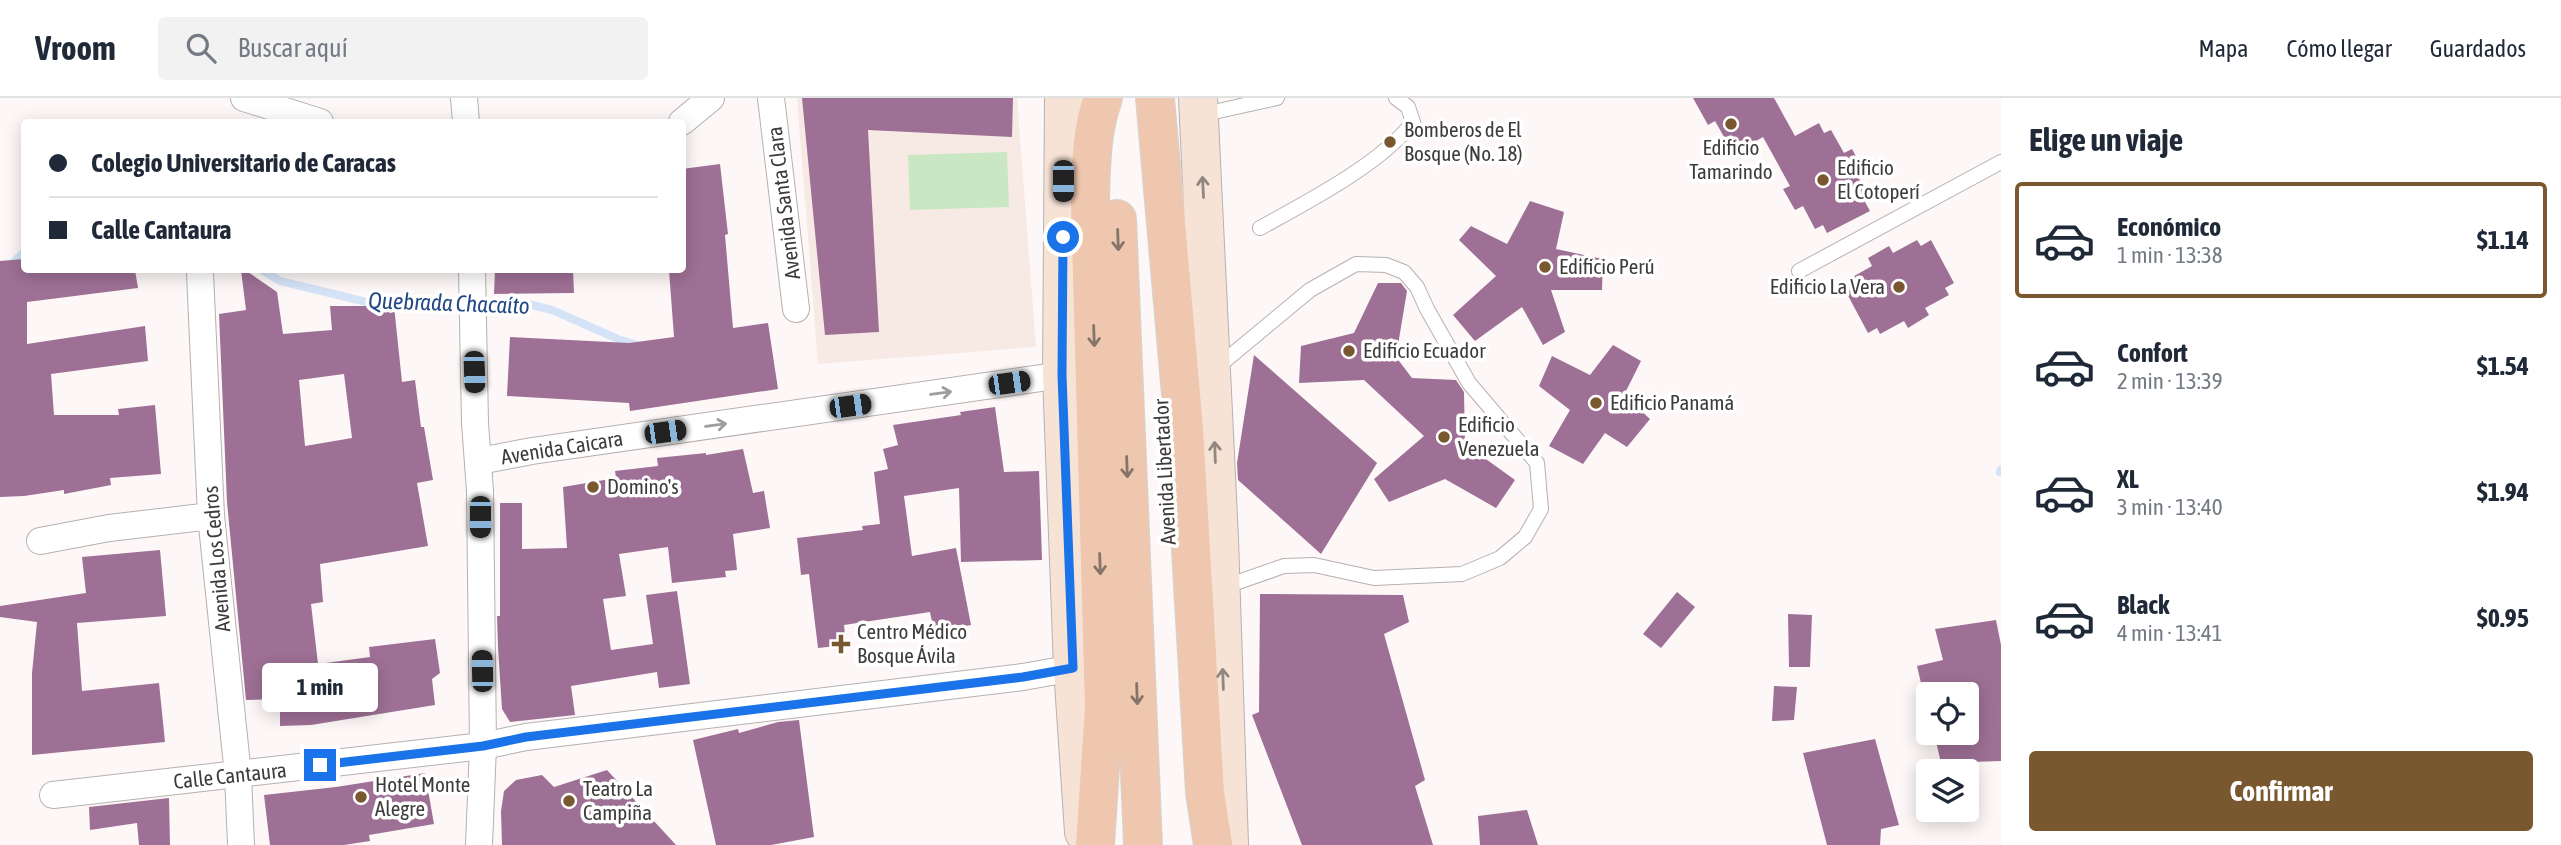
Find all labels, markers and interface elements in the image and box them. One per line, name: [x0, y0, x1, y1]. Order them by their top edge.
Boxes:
search box: [158, 17, 648, 80]
text: Vroom: [35, 29, 116, 67]
icon: search: [182, 29, 220, 67]
text: Buscar aquí: [238, 33, 348, 63]
text: Mapa: [2199, 35, 2248, 62]
text: Cómo llegar: [2286, 35, 2392, 62]
text: Guardados: [2430, 35, 2526, 62]
marker: Edificio Tamarindo: [1723, 116, 1739, 132]
place label: Bomberos de El Bosque (No. 18): [1404, 117, 1522, 165]
text: Elige un viaje: [2029, 121, 2183, 158]
street label: Avenida Santa Clara: [762, 125, 804, 281]
marker: Bomberos de El Bosque (No. 18): [1382, 134, 1398, 150]
place label: Edificio Tamarindo: [1689, 135, 1773, 183]
text: Colegio Universitario de Caracas: [91, 148, 396, 178]
place label: Edificio El Cotoperí: [1837, 155, 1920, 203]
car: [1053, 160, 1074, 202]
marker: Edificio El Cotoperí: [1815, 172, 1831, 188]
one-way arrow: [1196, 177, 1209, 199]
icon: car: [2033, 209, 2096, 272]
text: Económico: [2117, 212, 2221, 242]
text: Calle Cantaura: [91, 215, 231, 245]
route start: [1047, 221, 1079, 253]
text: $1.14: [2477, 225, 2529, 255]
one-way arrow: [1111, 228, 1124, 251]
text: 1 min · 13:38: [2117, 242, 2223, 268]
place label: Edificio Perú: [1559, 254, 1655, 278]
marker: Edificio Perú: [1537, 259, 1553, 275]
place label: Edificio La Vera: [1770, 274, 1885, 298]
marker: Edificio La Vera: [1891, 279, 1907, 295]
water label: Quebrada Chacaíto: [368, 287, 530, 319]
one-way arrow: [1087, 325, 1100, 348]
icon: car: [2033, 335, 2096, 398]
place label: Edificio Ecuador: [1363, 338, 1486, 362]
text: Confort: [2117, 338, 2188, 368]
marker: Edificio Ecuador: [1341, 343, 1357, 359]
car: [463, 351, 486, 393]
text: $1.54: [2477, 351, 2529, 381]
text: 2 min · 13:39: [2117, 368, 2223, 394]
car: [987, 370, 1032, 396]
one-way arrow: [929, 386, 952, 399]
place label: Edificio Panamá: [1610, 390, 1734, 414]
car: [828, 393, 873, 419]
marker: Edificio Panamá: [1588, 395, 1604, 411]
street label: Avenida Libertador: [1148, 398, 1180, 546]
place label: Edificio Venezuela: [1458, 412, 1539, 460]
one-way arrow: [704, 418, 727, 431]
car: [643, 419, 688, 445]
street label: Avenida Caicara: [499, 426, 624, 468]
marker: Edificio Venezuela: [1436, 429, 1452, 445]
one-way arrow: [1208, 440, 1222, 463]
one-way arrow: [1121, 455, 1134, 478]
icon: car: [2033, 461, 2096, 524]
text: XL: [2117, 464, 2139, 494]
place label: Domino's: [607, 474, 679, 498]
text: $1.94: [2477, 477, 2529, 507]
marker: Domino's: [585, 479, 601, 495]
street label: Avenida Los Cedros: [198, 485, 234, 633]
text: 3 min · 13:40: [2117, 494, 2223, 520]
car: [470, 496, 491, 538]
one-way arrow: [1094, 552, 1107, 575]
icon: car: [2033, 587, 2096, 650]
text: Black: [2117, 590, 2169, 620]
text: $0.95: [2477, 603, 2529, 633]
place label: Centro Médico Bosque Ávila: [857, 619, 967, 667]
text: 4 min · 13:41: [2117, 620, 2223, 646]
marker: Centro Médico Bosque Ávila: [831, 634, 851, 654]
car: [472, 650, 493, 692]
callout: 1 min: [262, 664, 378, 712]
one-way arrow: [1217, 668, 1230, 691]
text: 1 min: [297, 674, 343, 700]
map controls: [1916, 682, 1979, 822]
button: locate: [1916, 682, 1979, 745]
one-way arrow: [1130, 683, 1143, 706]
route end: [304, 749, 336, 781]
button: Confirmar: [2029, 751, 2533, 831]
street label: Calle Cantaura: [172, 757, 288, 793]
button: layers: [1916, 759, 1979, 822]
place label: Hotel Monte Alegre: [375, 772, 470, 820]
place label: Teatro La Campiña: [583, 776, 653, 824]
marker: Hotel Monte Alegre: [353, 789, 369, 805]
marker: Teatro La Campiña: [561, 793, 577, 809]

